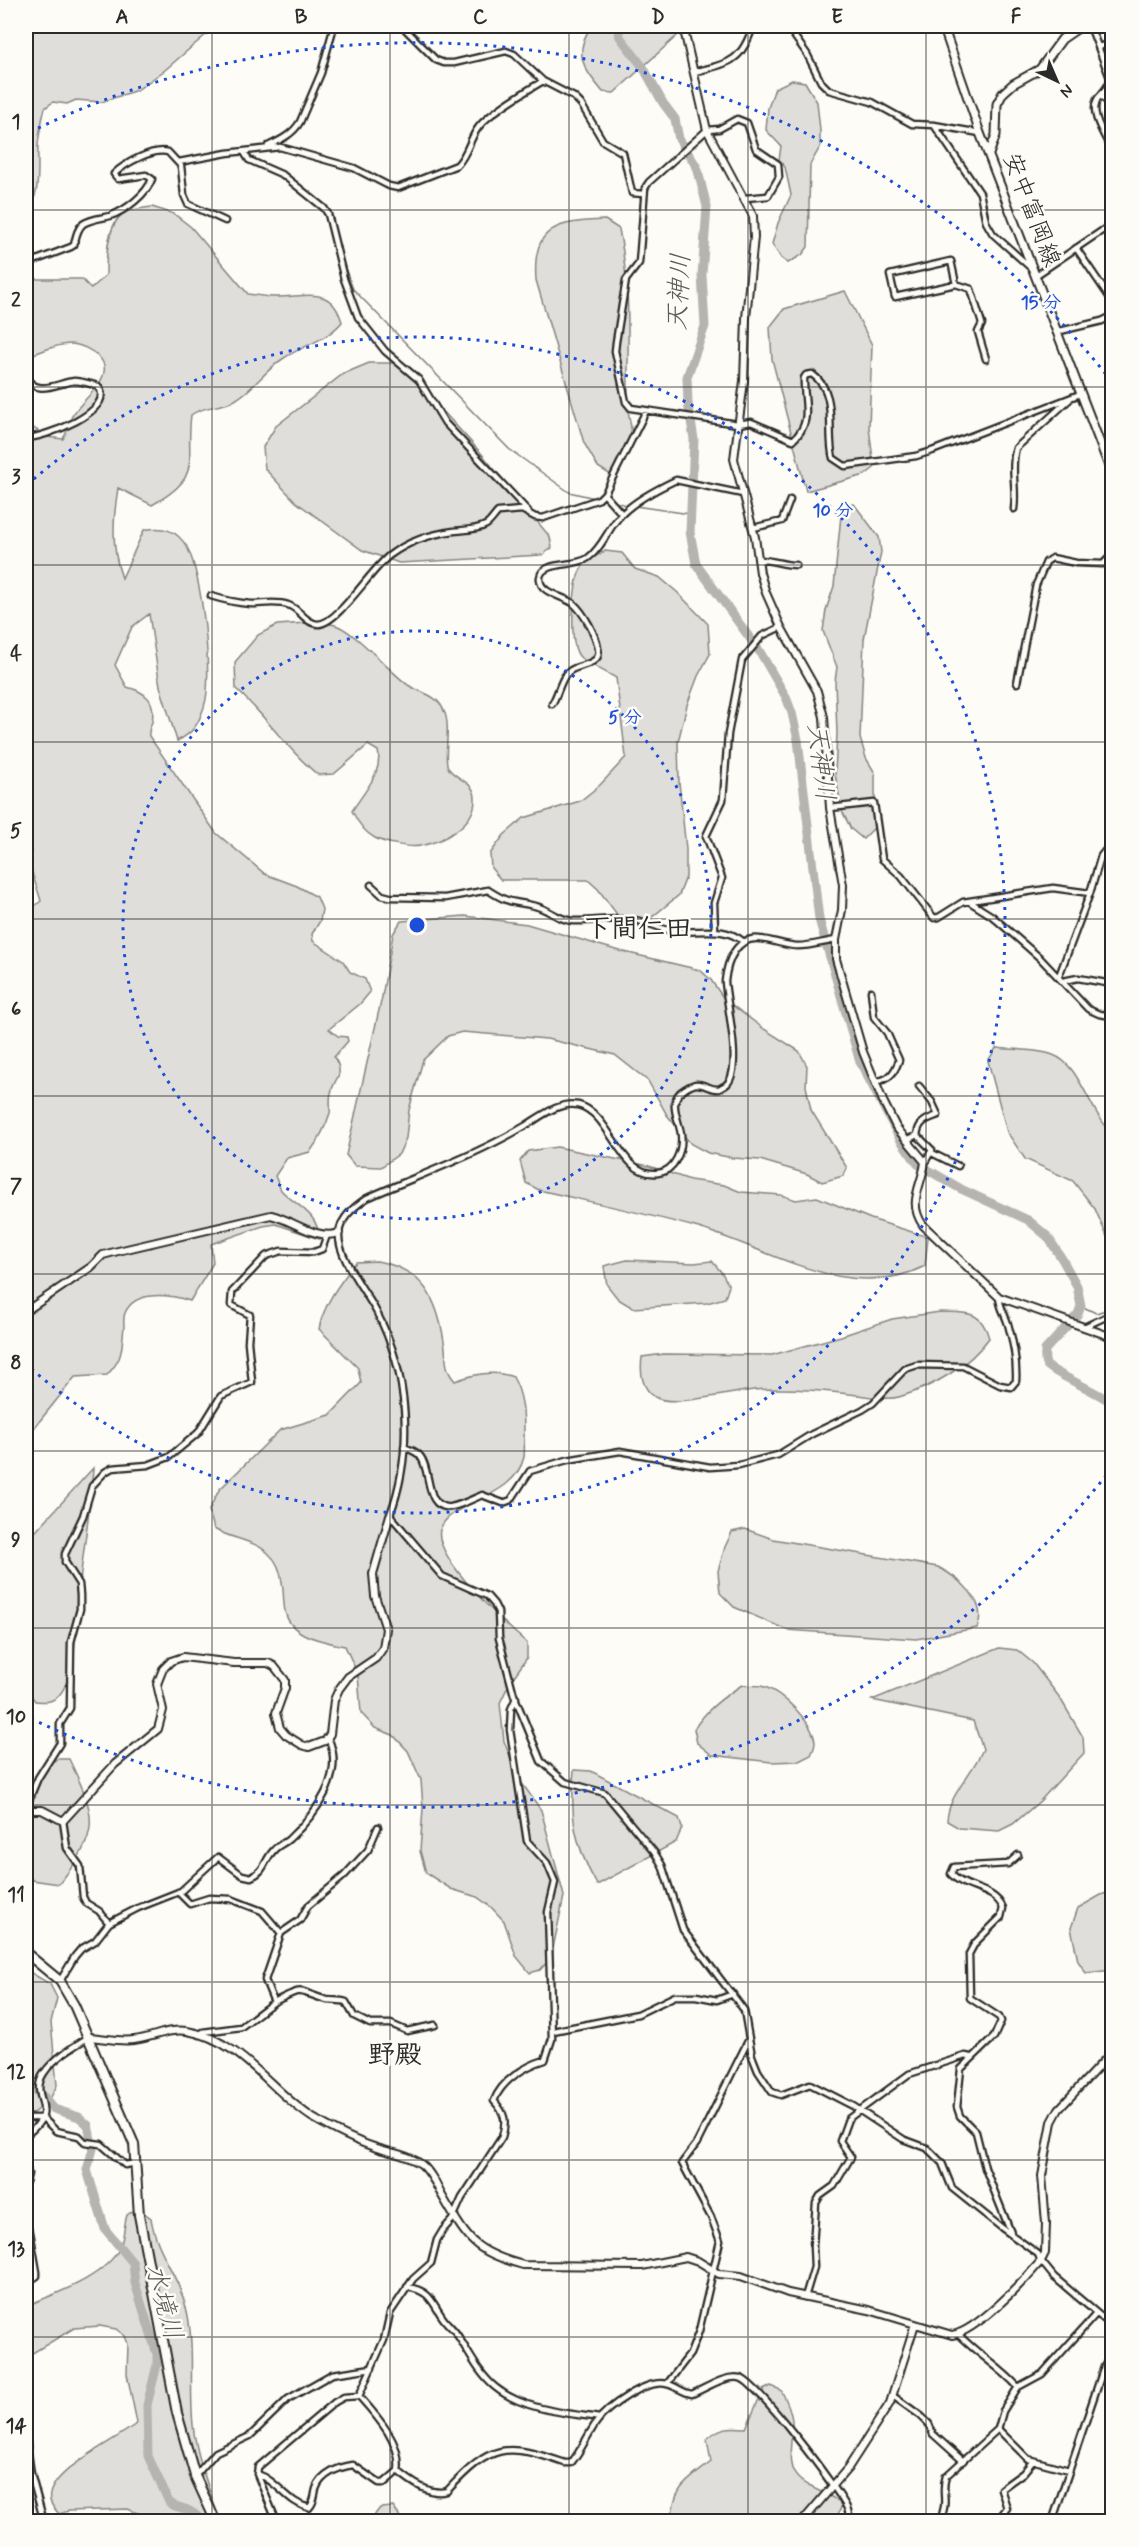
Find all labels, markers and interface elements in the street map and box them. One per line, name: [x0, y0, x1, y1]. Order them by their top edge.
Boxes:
text: A: [115, 4, 129, 31]
text: B: [295, 4, 308, 31]
text: C: [473, 4, 488, 31]
text: D: [651, 4, 665, 31]
text: E: [831, 4, 843, 31]
text: F: [1011, 4, 1022, 31]
north arrow: [1027, 51, 1087, 111]
text: N: [1055, 79, 1078, 102]
text: 1: [12, 109, 20, 136]
street label: 安中富岡線: [995, 148, 1067, 272]
water label: 天神川: [661, 252, 699, 332]
text: 2: [11, 287, 21, 314]
text: 15 分: [1021, 291, 1061, 315]
text: 3: [11, 464, 21, 491]
text: 10 分: [812, 499, 854, 523]
text: 4: [10, 641, 22, 668]
text: 5 分: [608, 706, 642, 730]
water label: 天神川: [798, 721, 842, 803]
text: 5: [10, 818, 22, 845]
district label: 下間仁田: [584, 912, 692, 947]
centre of rings: [407, 915, 427, 935]
text: 6: [11, 996, 21, 1023]
text: 7: [10, 1173, 22, 1200]
text: 8: [10, 1350, 22, 1377]
text: 9: [11, 1527, 21, 1554]
text: 10: [6, 1704, 26, 1731]
text: 11: [7, 1882, 25, 1909]
district label: 野殿: [368, 2038, 422, 2073]
text: 12: [6, 2059, 26, 2086]
text: 13: [7, 2236, 25, 2263]
water label: 水境川: [136, 2260, 190, 2344]
text: 14: [5, 2413, 27, 2440]

